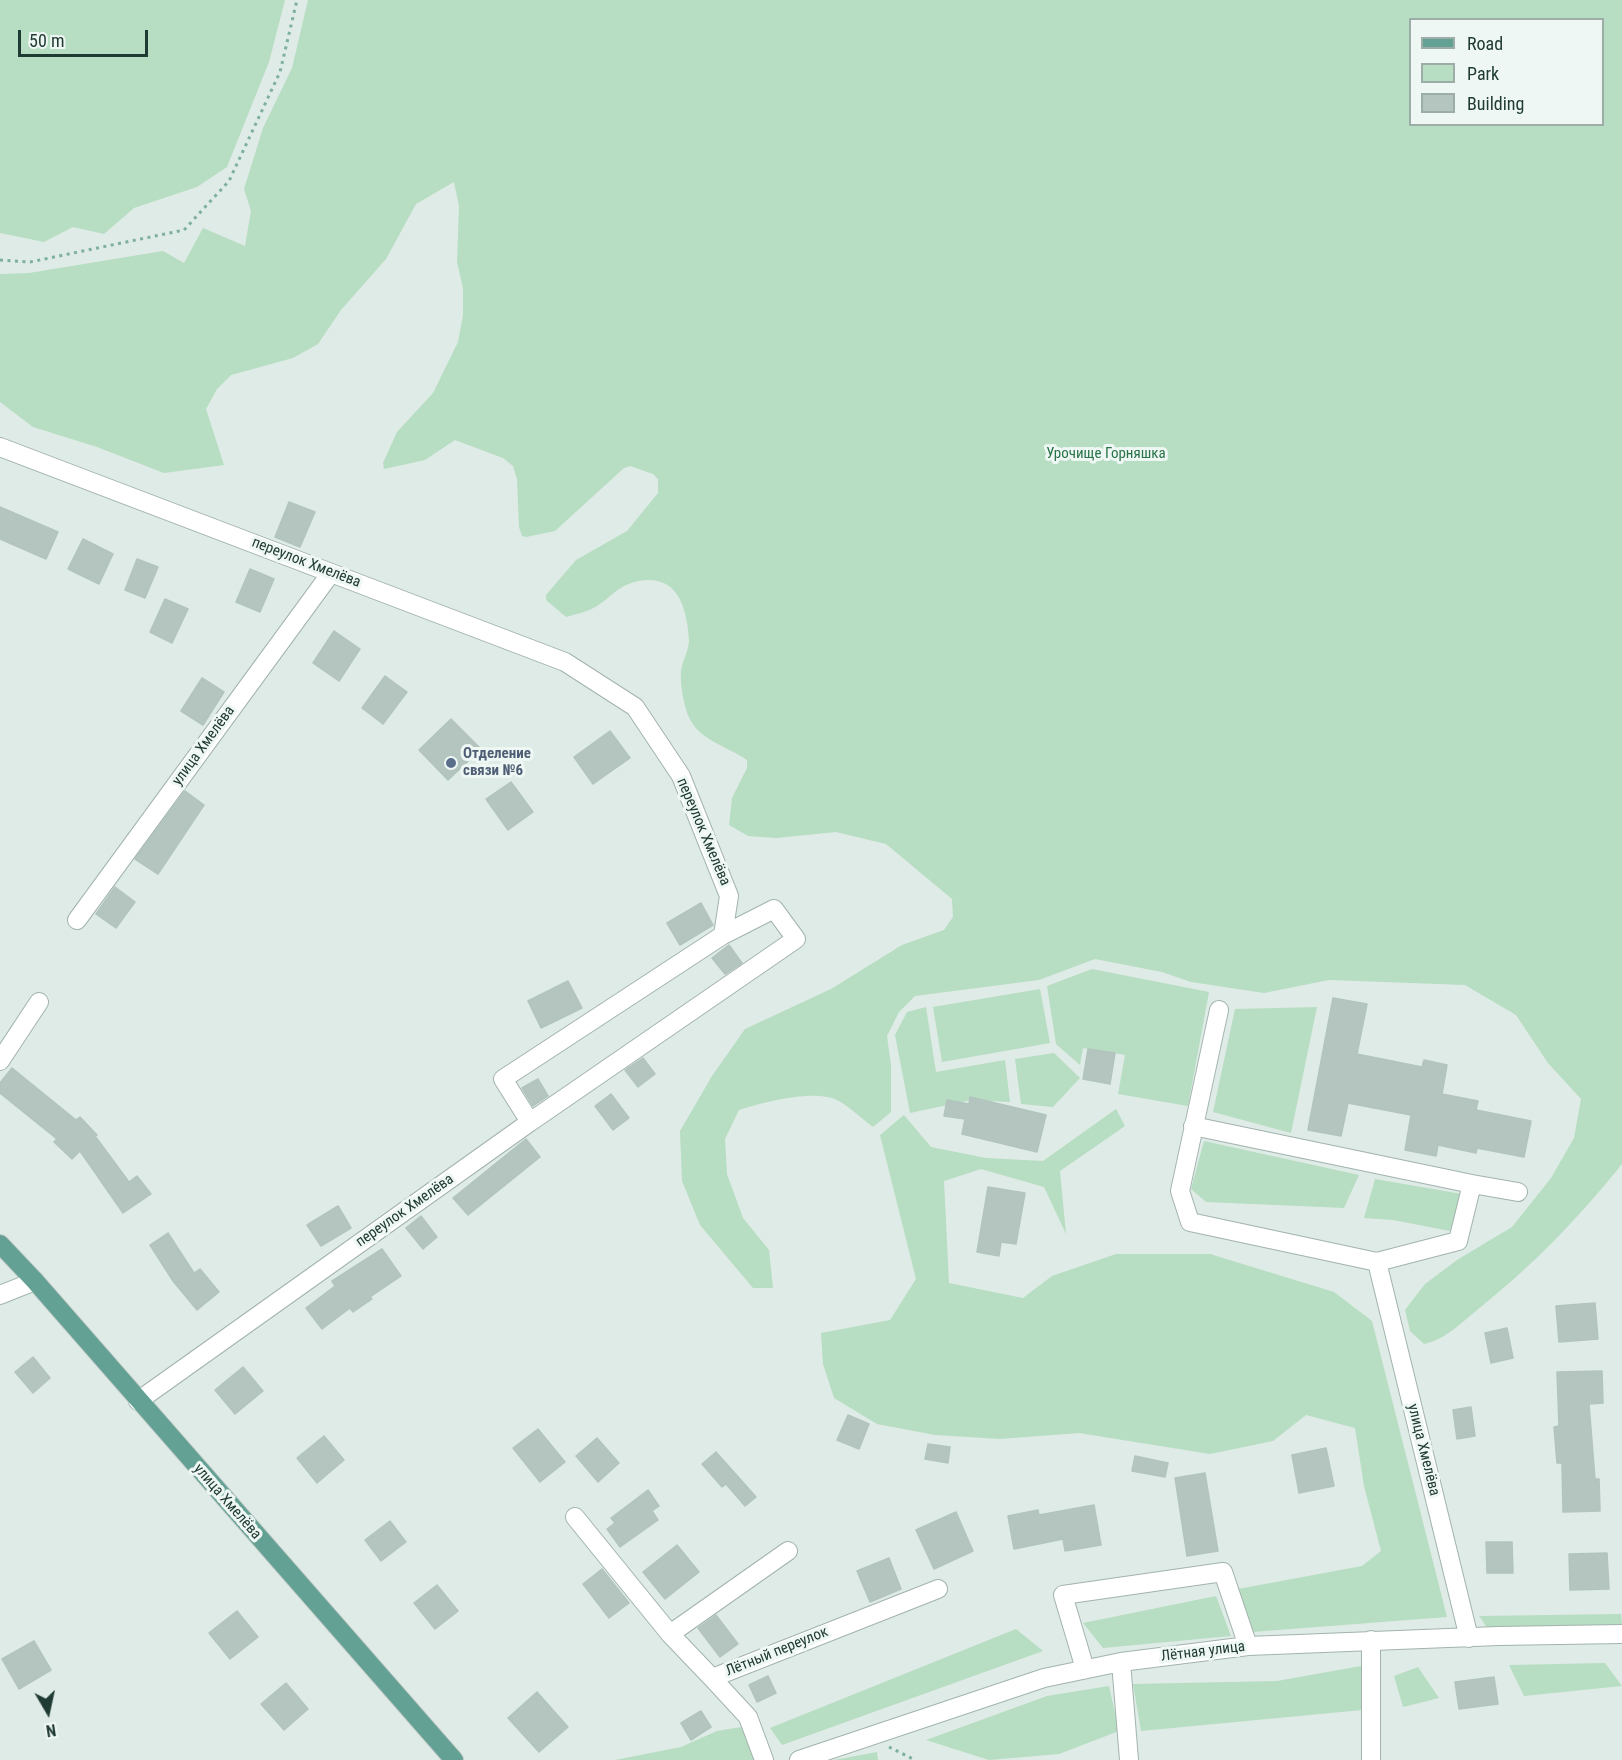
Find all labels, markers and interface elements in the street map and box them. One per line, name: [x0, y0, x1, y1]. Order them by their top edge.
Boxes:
scale bar: [21, 18, 152, 56]
legend: [1409, 18, 1604, 126]
text: 50 m: [29, 30, 64, 51]
text: Road: [1467, 33, 1503, 54]
text: Park: [1467, 63, 1499, 84]
text: Building: [1467, 93, 1524, 114]
park label: Урочище Горняшка: [1046, 445, 1166, 463]
street label: переулок Хмелёва: [249, 534, 363, 592]
street label: улица Хмелёва: [169, 703, 239, 789]
place label: Отделение связи №6: [463, 745, 531, 780]
marker: Отделение связи №6: [444, 756, 458, 770]
street label: переулок Хмелёва: [672, 775, 734, 889]
street label: переулок Хмелёва: [353, 1171, 457, 1251]
street label: улица Хмелёва: [1403, 1402, 1443, 1498]
street label: улица Хмелёва: [189, 1461, 265, 1543]
street label: Лётный переулок: [723, 1623, 831, 1681]
street label: Лётная улица: [1160, 1638, 1246, 1666]
north arrow: [18, 1682, 78, 1742]
text: N: [45, 1720, 57, 1740]

